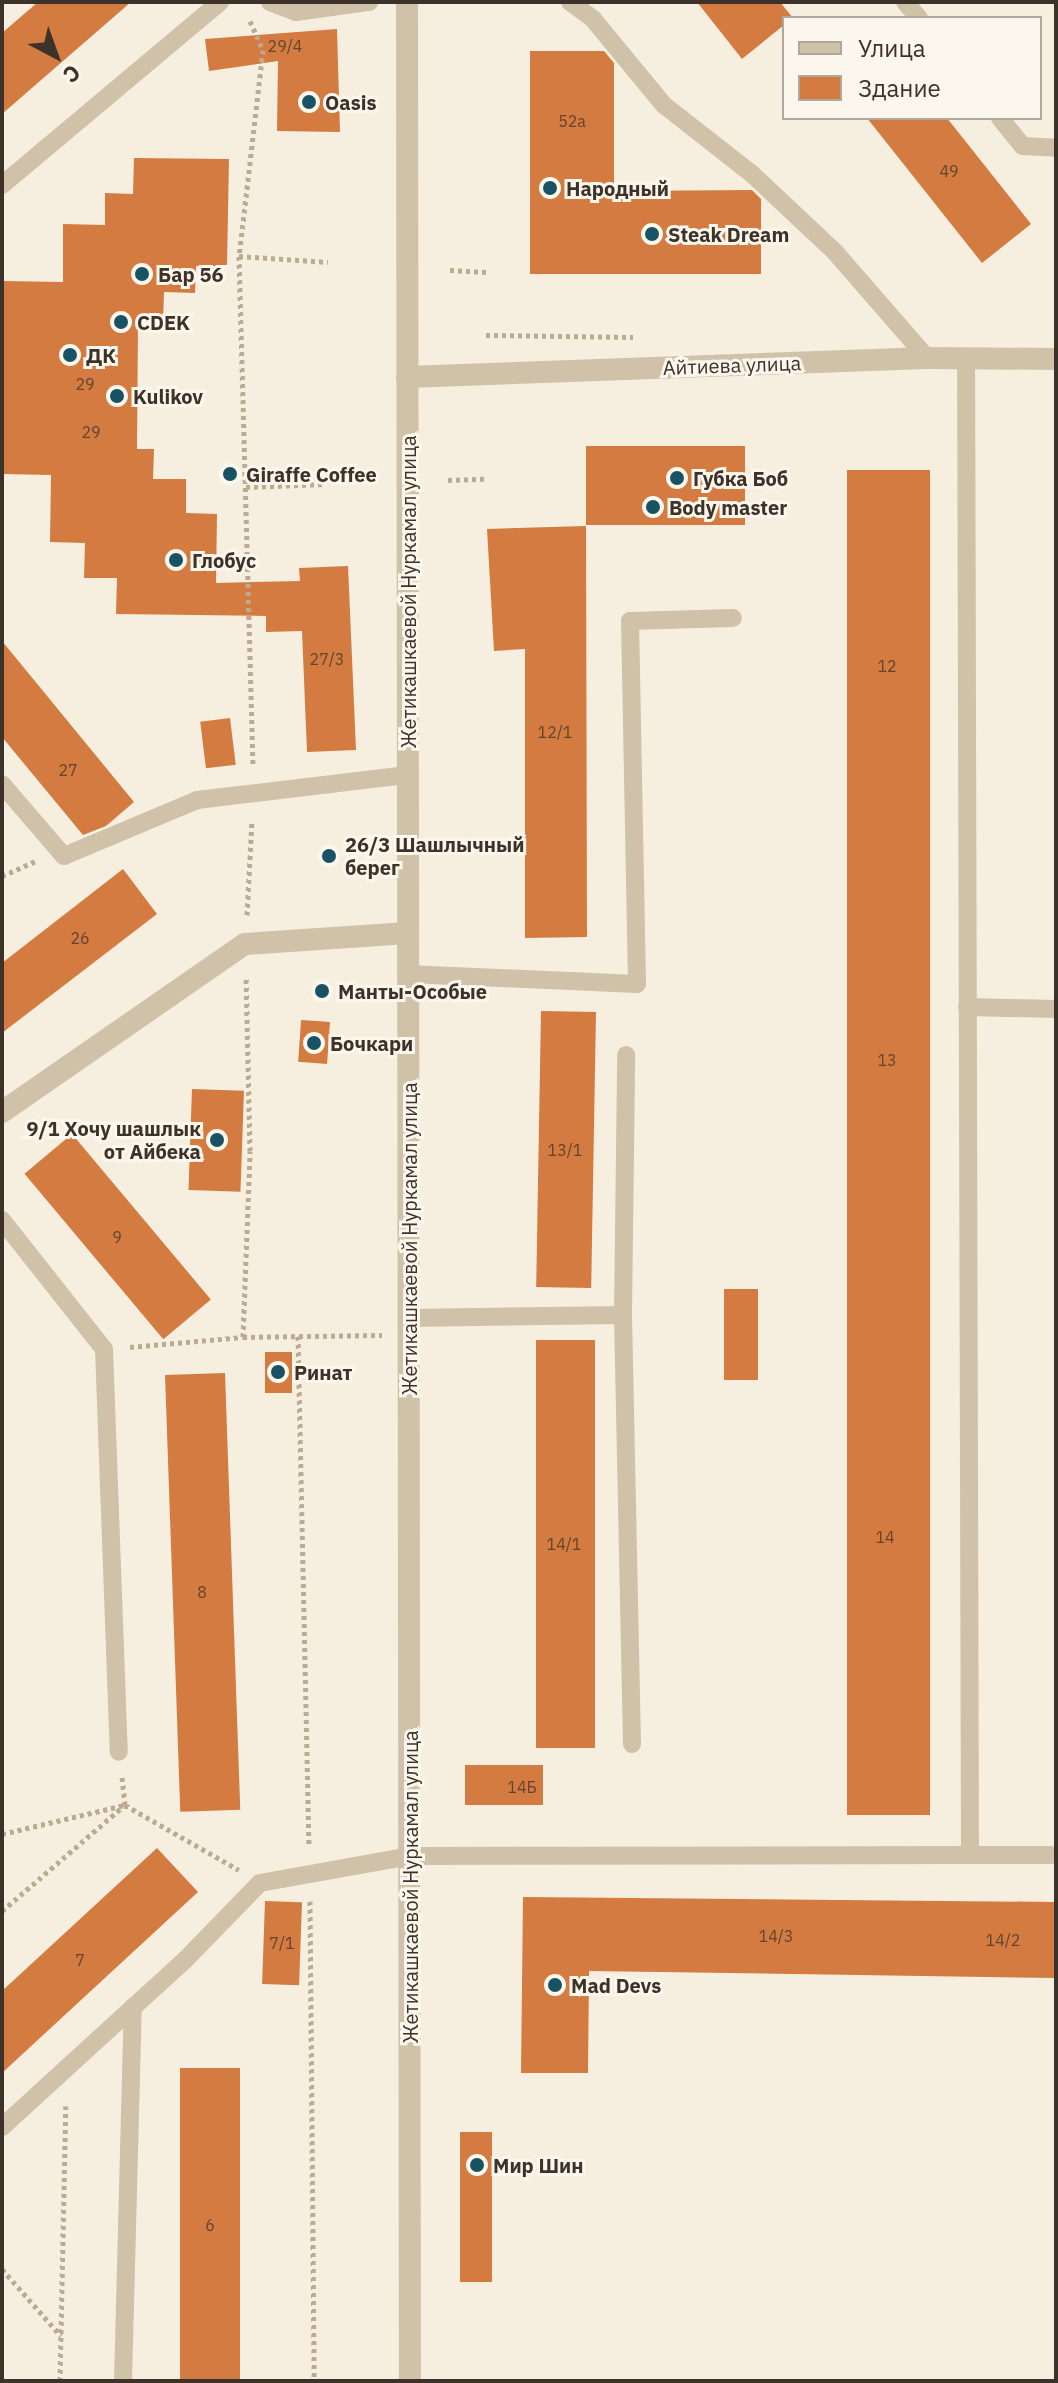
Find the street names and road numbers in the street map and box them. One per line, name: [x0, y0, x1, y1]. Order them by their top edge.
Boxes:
street label: Айтиева улица: [662, 351, 802, 379]
street label: Жетикашкаевой Нуркамал улица: [396, 435, 420, 749]
street label: Жетикашкаевой Нуркамал улица: [397, 1082, 421, 1396]
street label: Жетикашкаевой Нуркамал улица: [398, 1730, 422, 2044]

